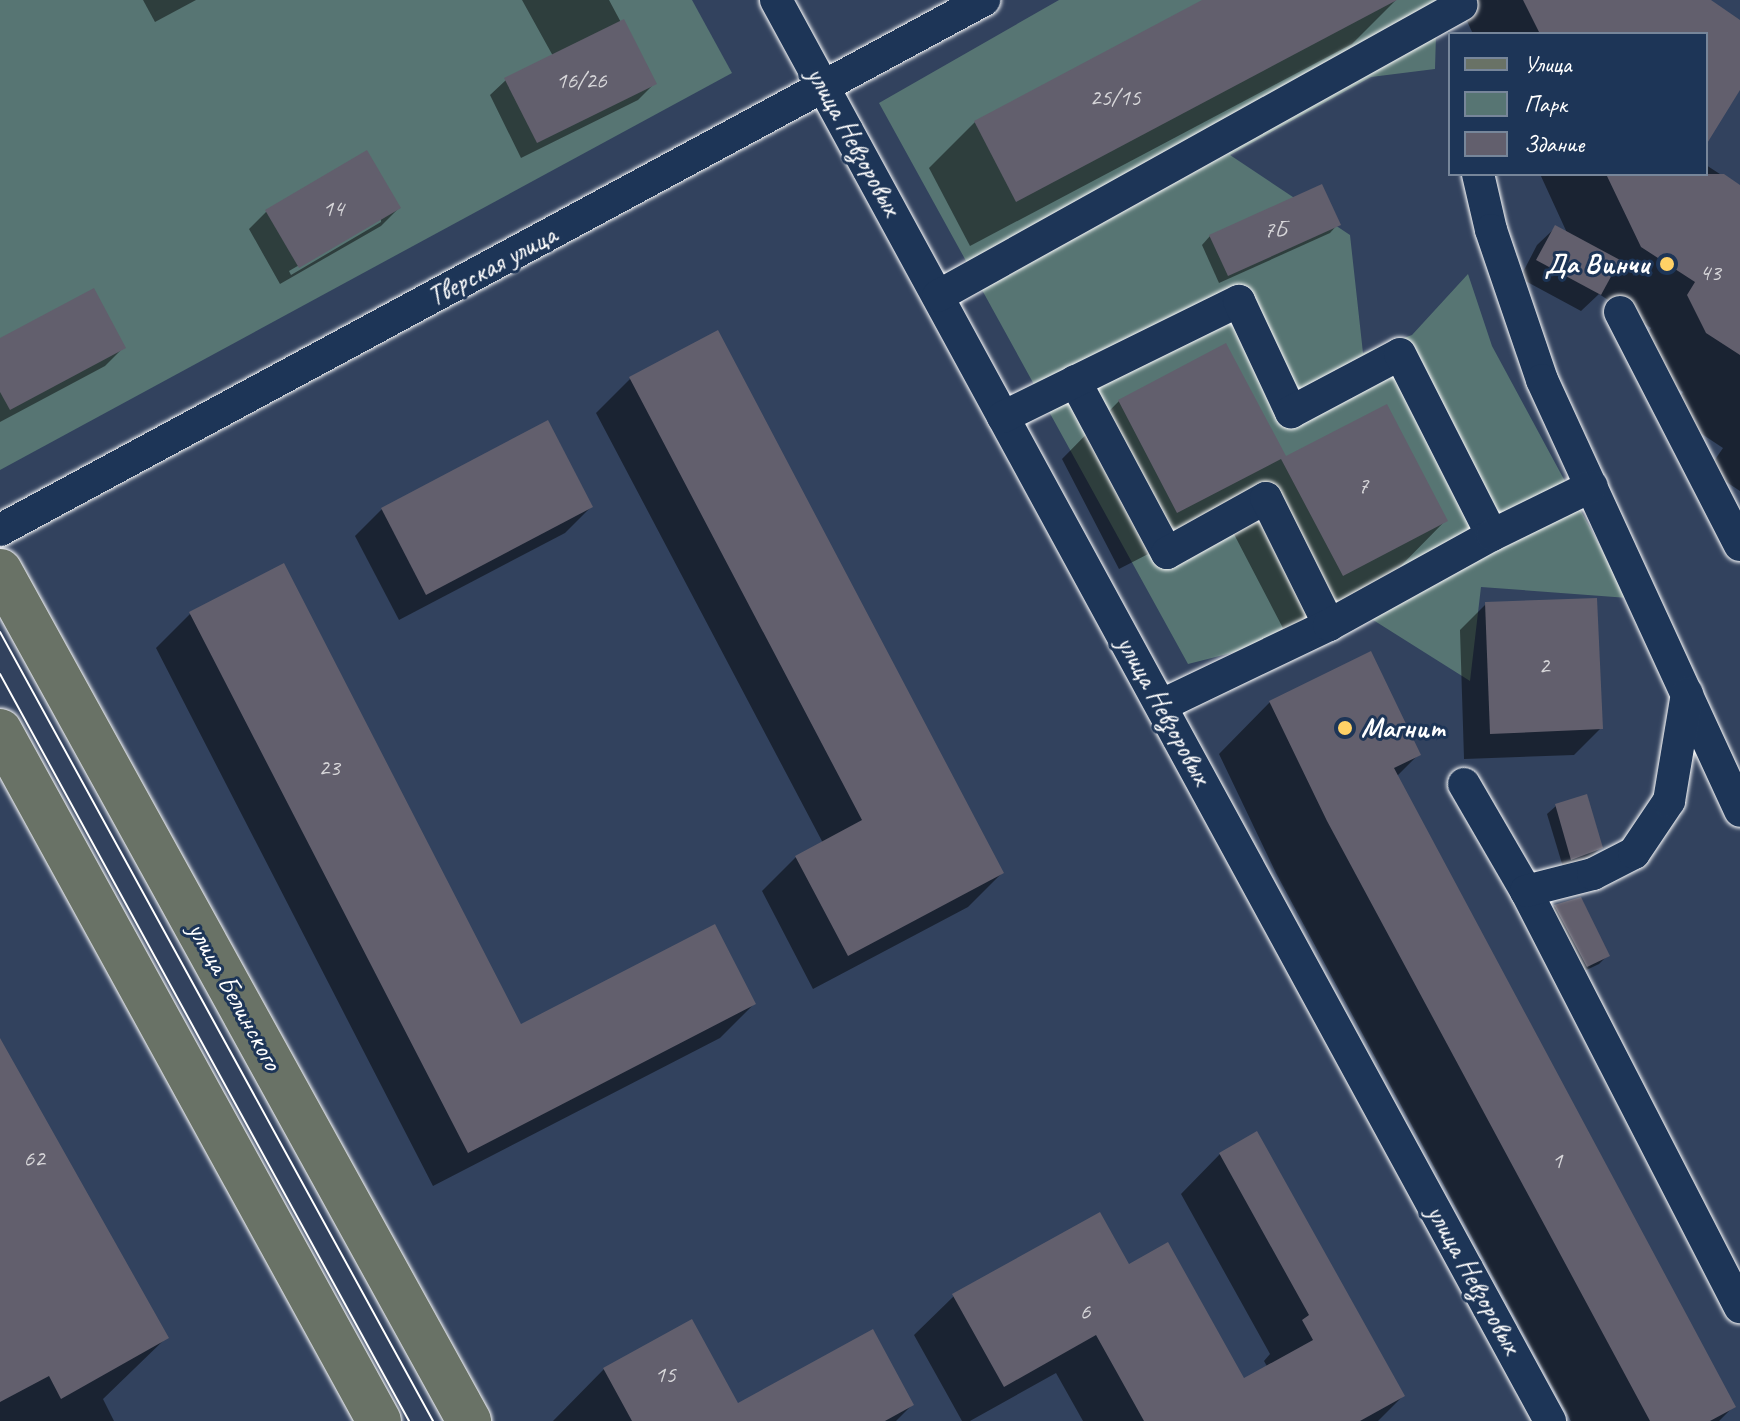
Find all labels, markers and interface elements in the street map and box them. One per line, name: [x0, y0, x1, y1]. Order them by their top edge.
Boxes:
legend: [1448, 32, 1708, 176]
text: Улица: [1524, 49, 1572, 79]
street label: улица Невзоровых: [800, 61, 908, 221]
house number: 16/26: [555, 67, 607, 95]
house number: 25/15: [1089, 84, 1141, 112]
text: Парк: [1524, 89, 1567, 119]
text: Здание: [1524, 129, 1584, 159]
house number: 14: [322, 195, 344, 223]
house number: 7Б: [1263, 216, 1287, 244]
street label: Тверская улица: [421, 218, 563, 314]
place label: Да Винчи: [1547, 247, 1649, 281]
marker: Да Винчи: [1656, 253, 1678, 275]
house number: 43: [1699, 259, 1721, 287]
house number: 7: [1358, 472, 1368, 500]
street label: улица Невзоровых: [1110, 630, 1218, 790]
house number: 2: [1539, 652, 1549, 680]
place label: Магнит: [1361, 711, 1446, 745]
marker: Магнит: [1336, 719, 1354, 737]
house number: 23: [318, 754, 340, 782]
street label: улица Белинского: [180, 915, 290, 1077]
house number: 62: [23, 1145, 45, 1173]
house number: 1: [1552, 1147, 1562, 1175]
street label: улица Невзоровых: [1420, 1199, 1528, 1359]
house number: 6: [1080, 1298, 1090, 1326]
house number: 15: [654, 1361, 676, 1389]

